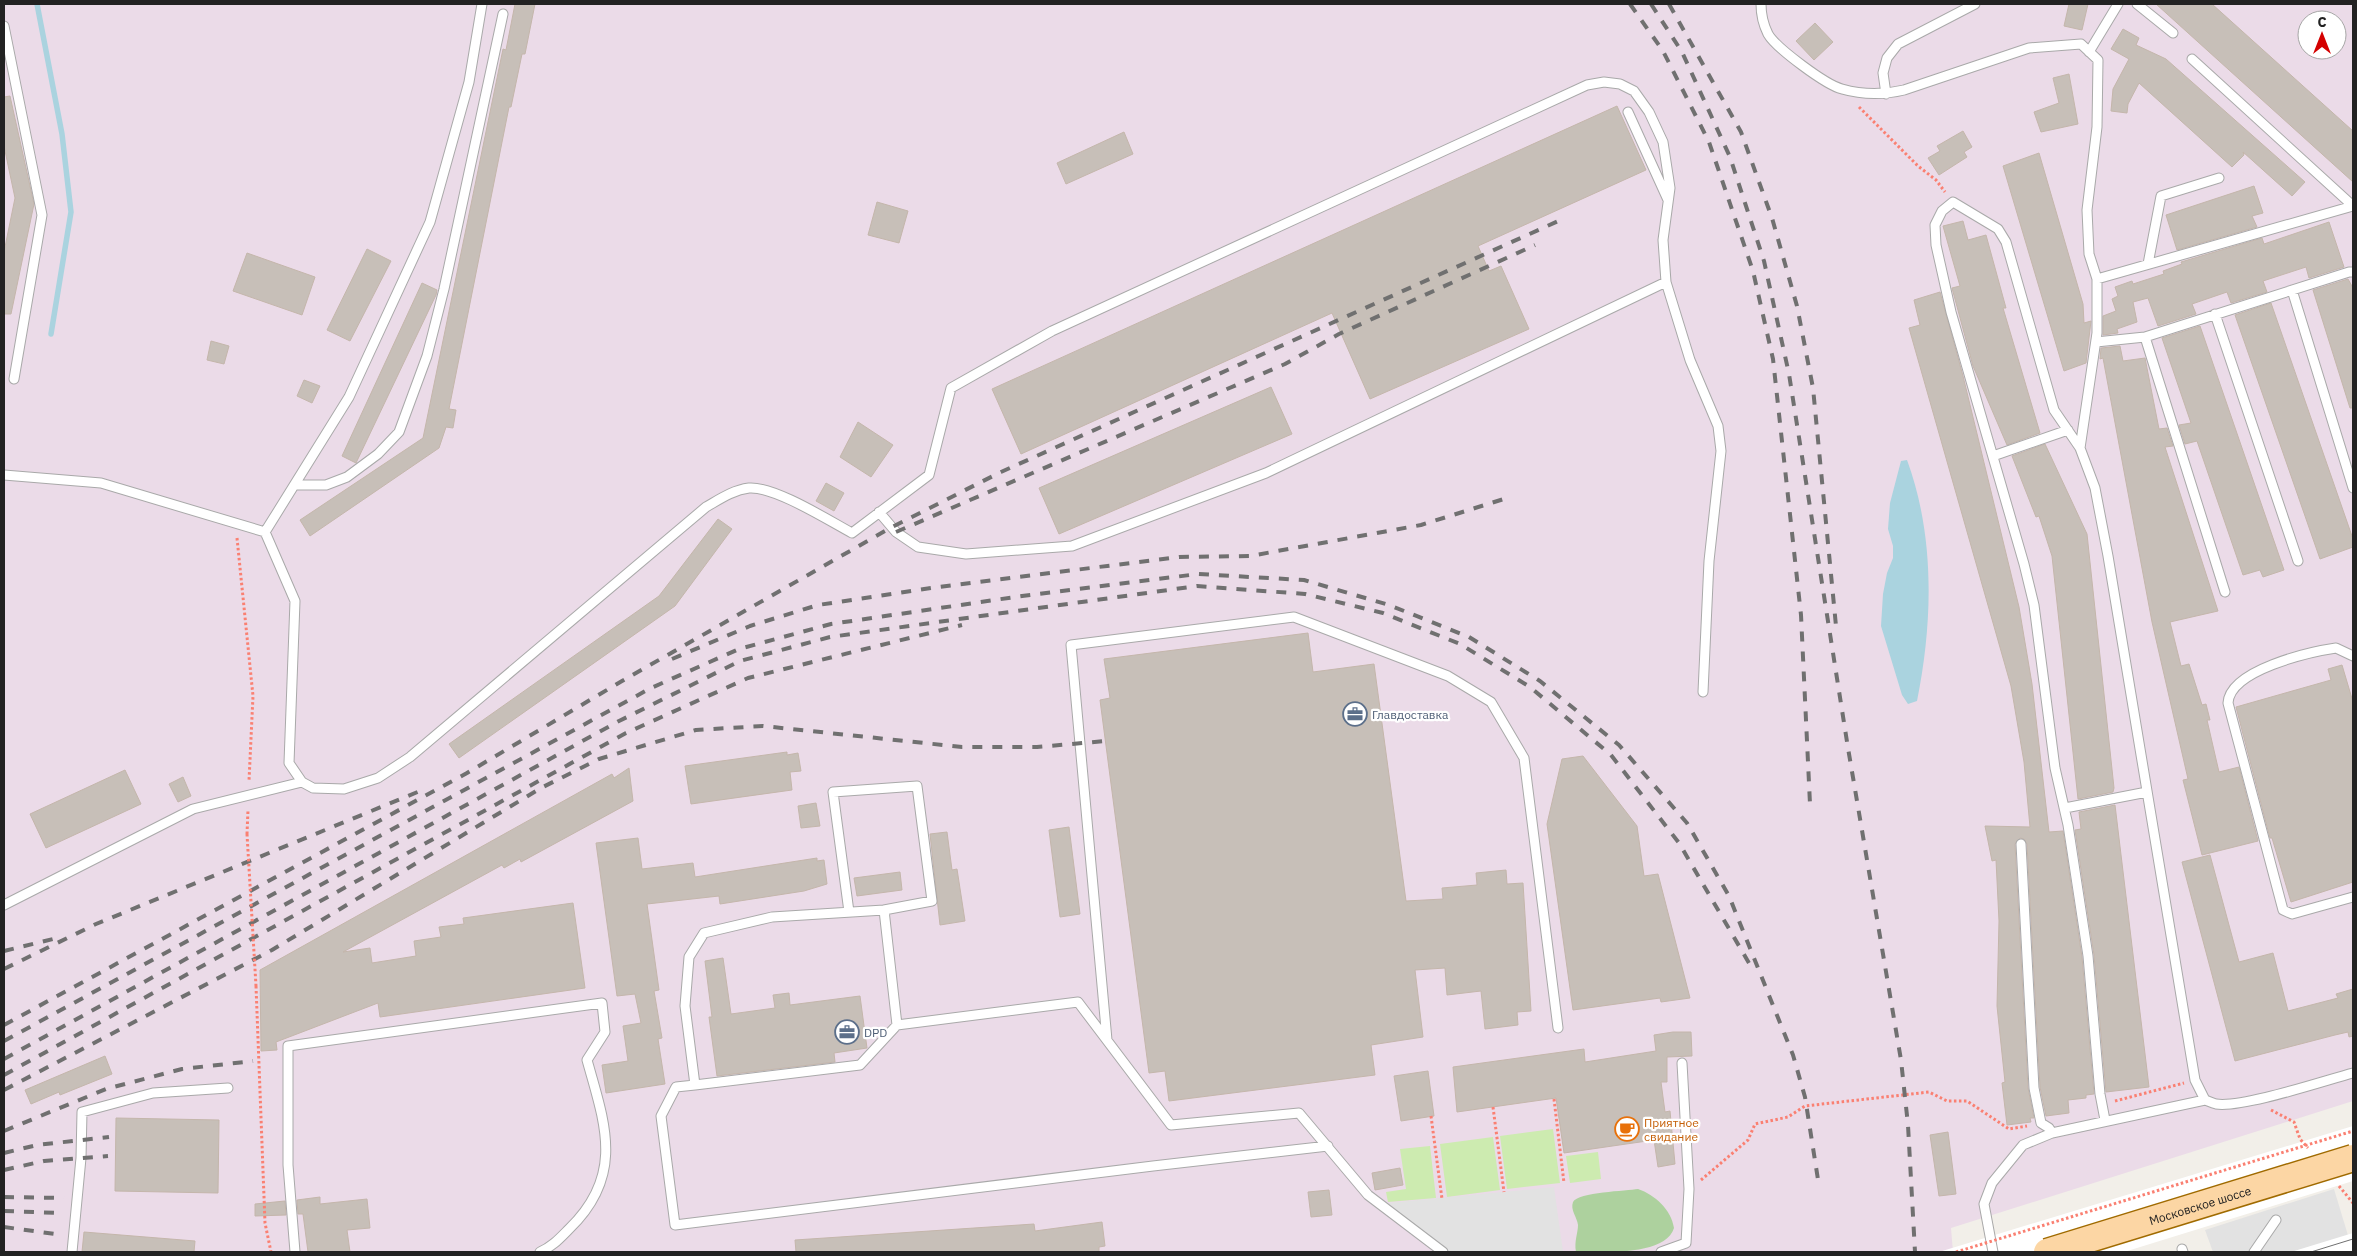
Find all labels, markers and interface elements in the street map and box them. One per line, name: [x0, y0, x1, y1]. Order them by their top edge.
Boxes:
north arrow: [2297, 10, 2347, 60]
text: С: [2317, 13, 2327, 31]
office icon: Главдоставка: [1342, 701, 1368, 727]
place label: Главдоставка: [1372, 707, 1449, 722]
office icon: DPD: [834, 1019, 860, 1045]
place label: DPD: [864, 1025, 887, 1040]
place label: Приятное свидание: [1644, 1115, 1699, 1144]
cafe icon: Приятное свидание: [1614, 1116, 1640, 1142]
street label: Московское шоссе: [2147, 1182, 2253, 1228]

